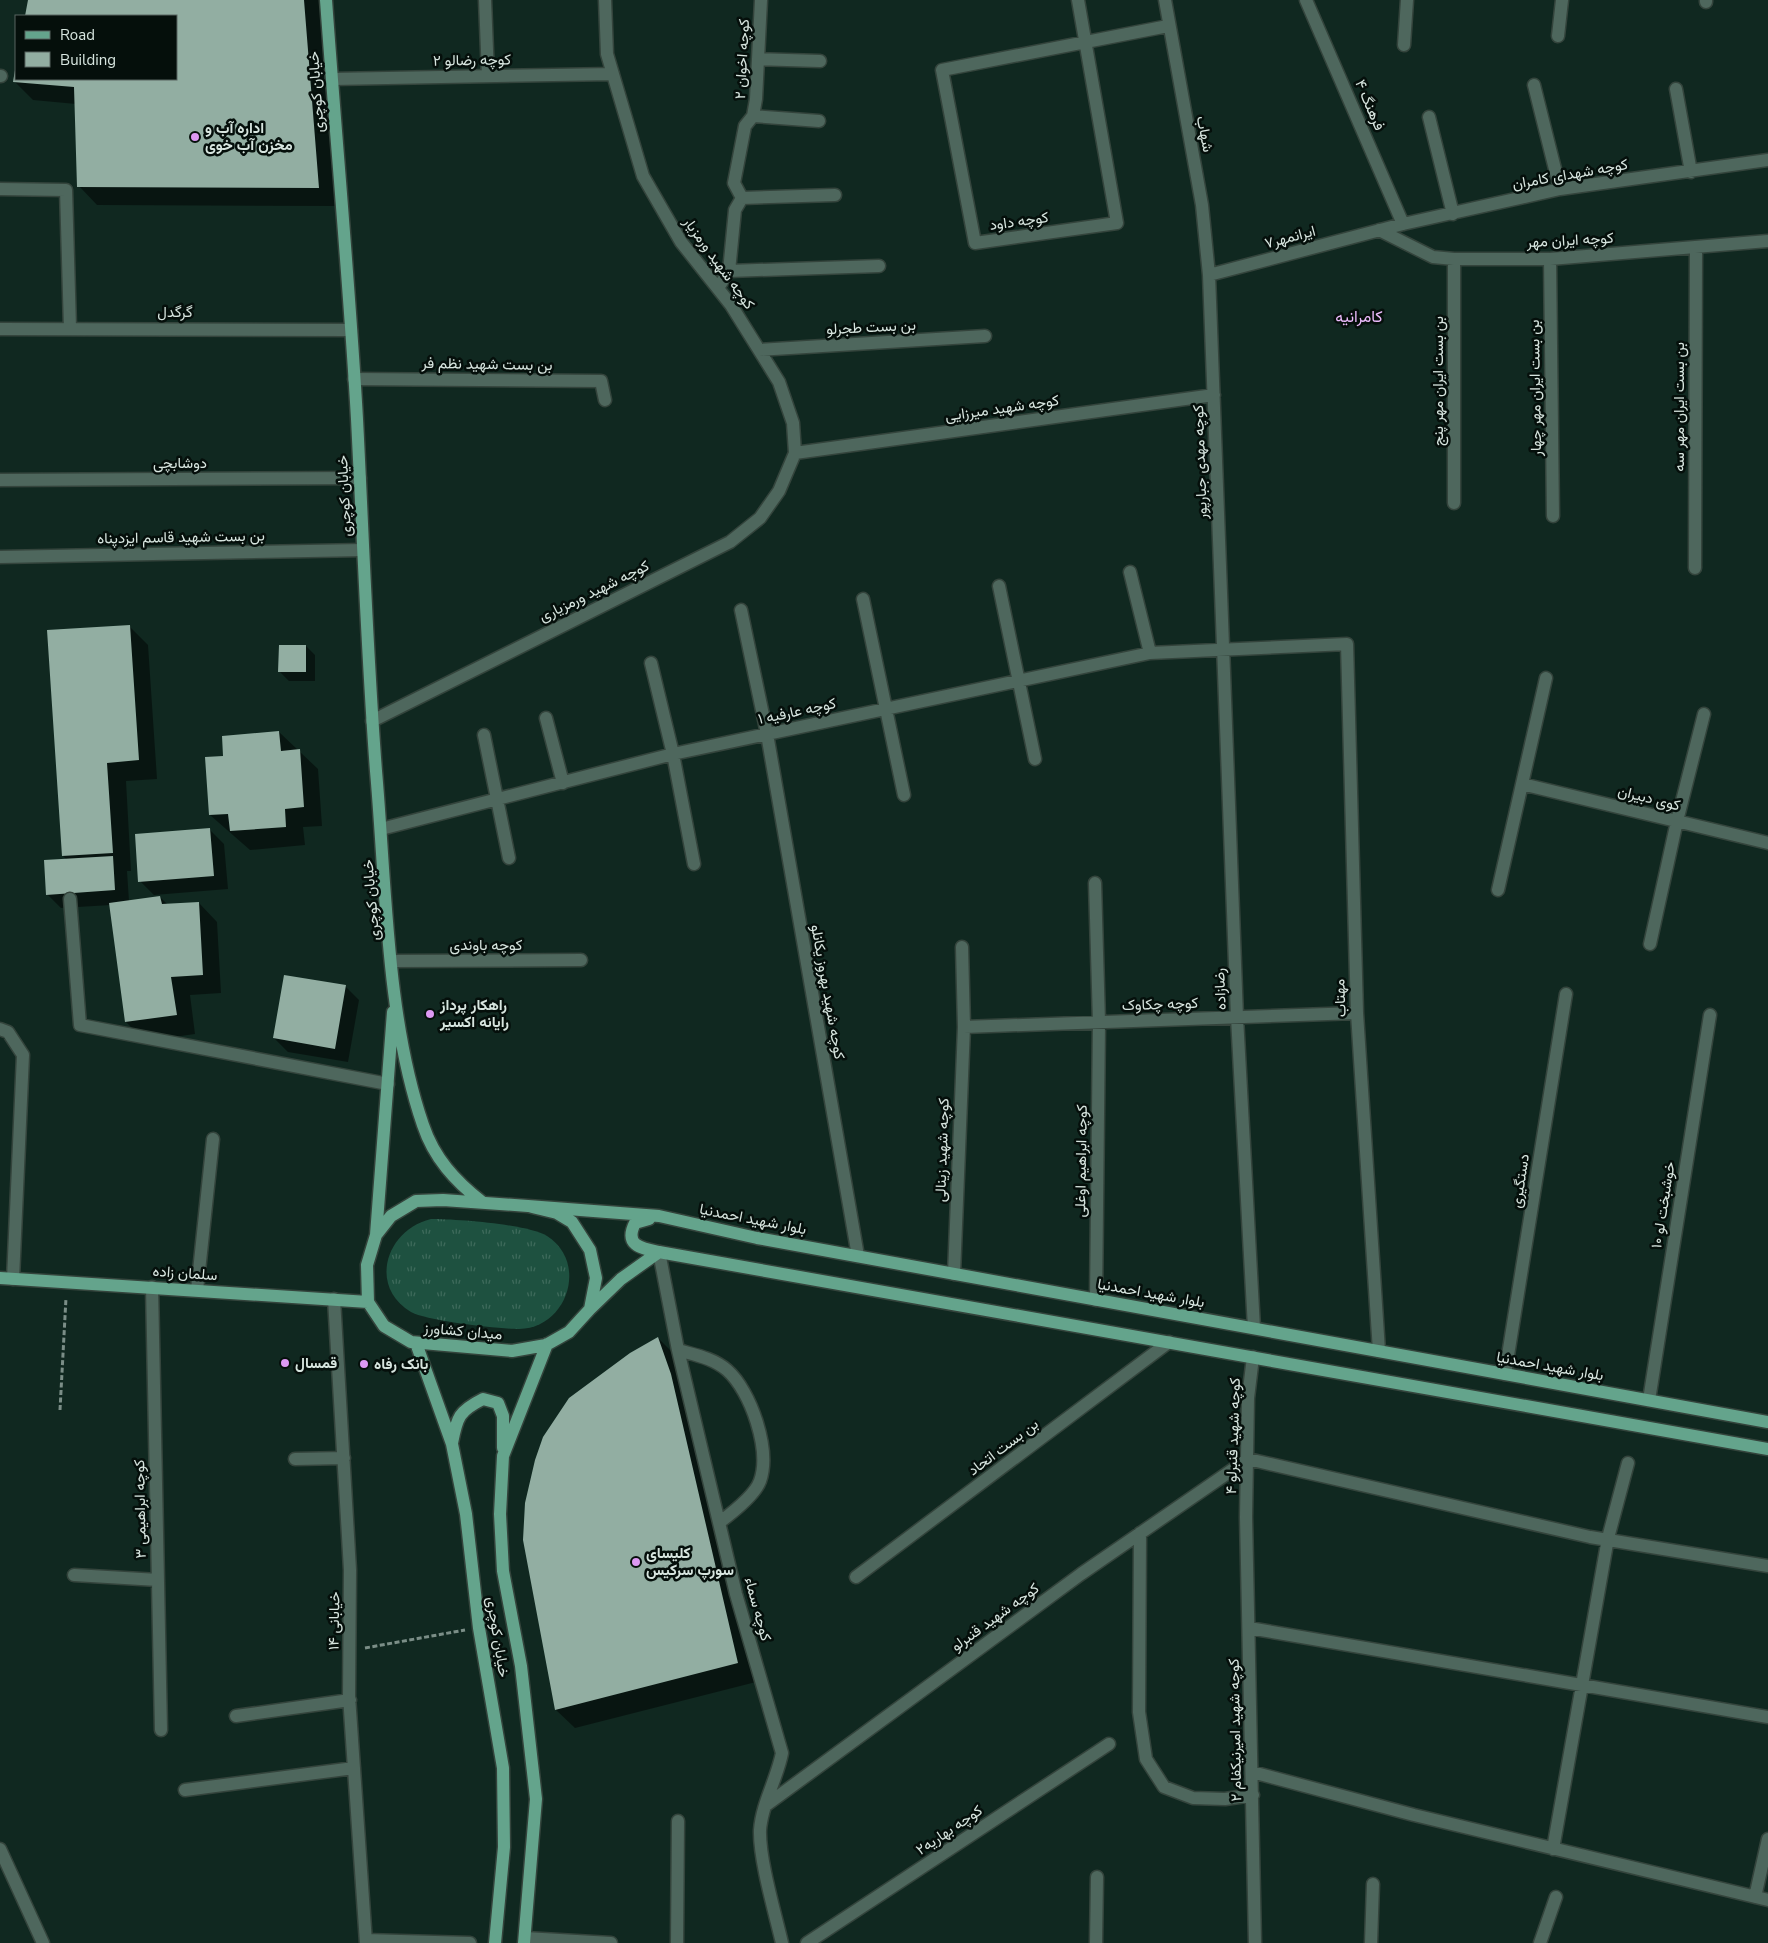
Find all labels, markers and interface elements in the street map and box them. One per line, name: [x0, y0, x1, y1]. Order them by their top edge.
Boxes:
legend: [15, 15, 178, 80]
street label: کوچه اخوان ۲: [730, 18, 754, 100]
text: Road: [60, 25, 95, 45]
street label: کوچه رضالو ۲: [433, 49, 512, 71]
text: Building: [60, 50, 116, 70]
street label: خیابان کوچری: [303, 51, 329, 133]
street label: فرهنگ ۴: [1350, 76, 1390, 134]
street label: شهاب: [1192, 114, 1218, 154]
place label: اداره آب و مخزن آب خوی: [205, 118, 293, 155]
marker: اداره آب و مخزن آب خوی: [189, 131, 201, 143]
street label: کوچه شهدای کامران: [1511, 154, 1630, 194]
street label: کوچه داود: [988, 207, 1050, 235]
street label: کوچه شهید ورمزیار: [678, 212, 760, 314]
street label: ایرانمهر۷: [1262, 221, 1318, 253]
street label: کوچه ایران مهر: [1525, 228, 1614, 252]
street label: گرگدل: [157, 302, 193, 322]
district label: کامرانیه: [1335, 306, 1383, 328]
street label: بن بست طجرلو: [826, 315, 916, 339]
street label: بن بست ایران مهر پنج: [1428, 316, 1449, 446]
street label: بن بست ایران مهر چهار: [1524, 320, 1546, 457]
street label: بن بست ایران مهر سه: [1669, 342, 1689, 472]
street label: بن بست شهید نظم فر: [420, 353, 553, 375]
street label: کوچه شهید میرزایی: [944, 390, 1061, 426]
street label: کوچه مهدی جبارپور: [1188, 404, 1212, 521]
street label: دوشابچی: [153, 453, 207, 473]
street label: خیابان کوچری: [332, 455, 356, 537]
street label: بن بست شهید قاسم ایزدپناه: [97, 526, 265, 548]
street label: کوچه شهید ورمزیاری: [536, 555, 653, 626]
street label: کوچه عارفیه ۱: [756, 693, 838, 729]
street label: کوی دبیران: [1616, 781, 1683, 815]
street label: خیابان کوچری: [357, 859, 385, 941]
street label: کوچه شهید بهروز یکانلو: [806, 923, 850, 1061]
street label: کوچه باوندی: [450, 935, 523, 955]
street label: رضازاده: [1209, 968, 1231, 1010]
street label: مهتاب: [1329, 979, 1351, 1017]
street label: کوچه چکاوک: [1121, 993, 1199, 1015]
place label: راهکار پرداز رایانه اکسیر: [439, 995, 509, 1032]
marker: راهکار پرداز رایانه اکسیر: [424, 1008, 436, 1020]
street label: کوچه شهید زینالی: [930, 1097, 954, 1203]
street label: کوچه ابراهیم اوغلی: [1070, 1104, 1092, 1218]
street label: دستگیری: [1506, 1152, 1534, 1210]
street label: خوشبخت لو ۱۰: [1646, 1160, 1680, 1250]
street label: بلوار شهید احمدنیا: [698, 1199, 808, 1239]
street label: سلمان زاده: [152, 1261, 218, 1285]
street label: بلوار شهید احمدنیا: [1096, 1274, 1206, 1312]
street label: میدان کشاورز: [422, 1318, 503, 1344]
street label: بلوار شهید احمدنیا: [1495, 1347, 1605, 1385]
place label: قمسال: [295, 1353, 337, 1373]
place label: بانک رفاه: [374, 1354, 428, 1374]
marker: قمسال: [279, 1357, 291, 1369]
marker: بانک رفاه: [358, 1358, 370, 1370]
street label: کوچه شهید قنبرلو ۴: [1221, 1377, 1245, 1495]
street label: بن بست اتحاد: [964, 1414, 1042, 1480]
street label: کوچه ابراهیمی ۳: [129, 1459, 151, 1559]
place label: کلیسای سورپ سرکیس: [646, 1543, 734, 1580]
marker: کلیسای سورپ سرکیس: [630, 1556, 642, 1568]
street label: کوچه سماء: [740, 1575, 776, 1644]
street label: کوچه شهید قنبرلو: [947, 1578, 1043, 1656]
street label: خیابانی ۱۴: [323, 1592, 345, 1650]
street label: خیابان کوچری: [482, 1595, 514, 1679]
street label: کوچه شهید امیرنیکفام ۲: [1224, 1658, 1246, 1802]
street label: کوچه بهاریه۲: [912, 1800, 986, 1860]

